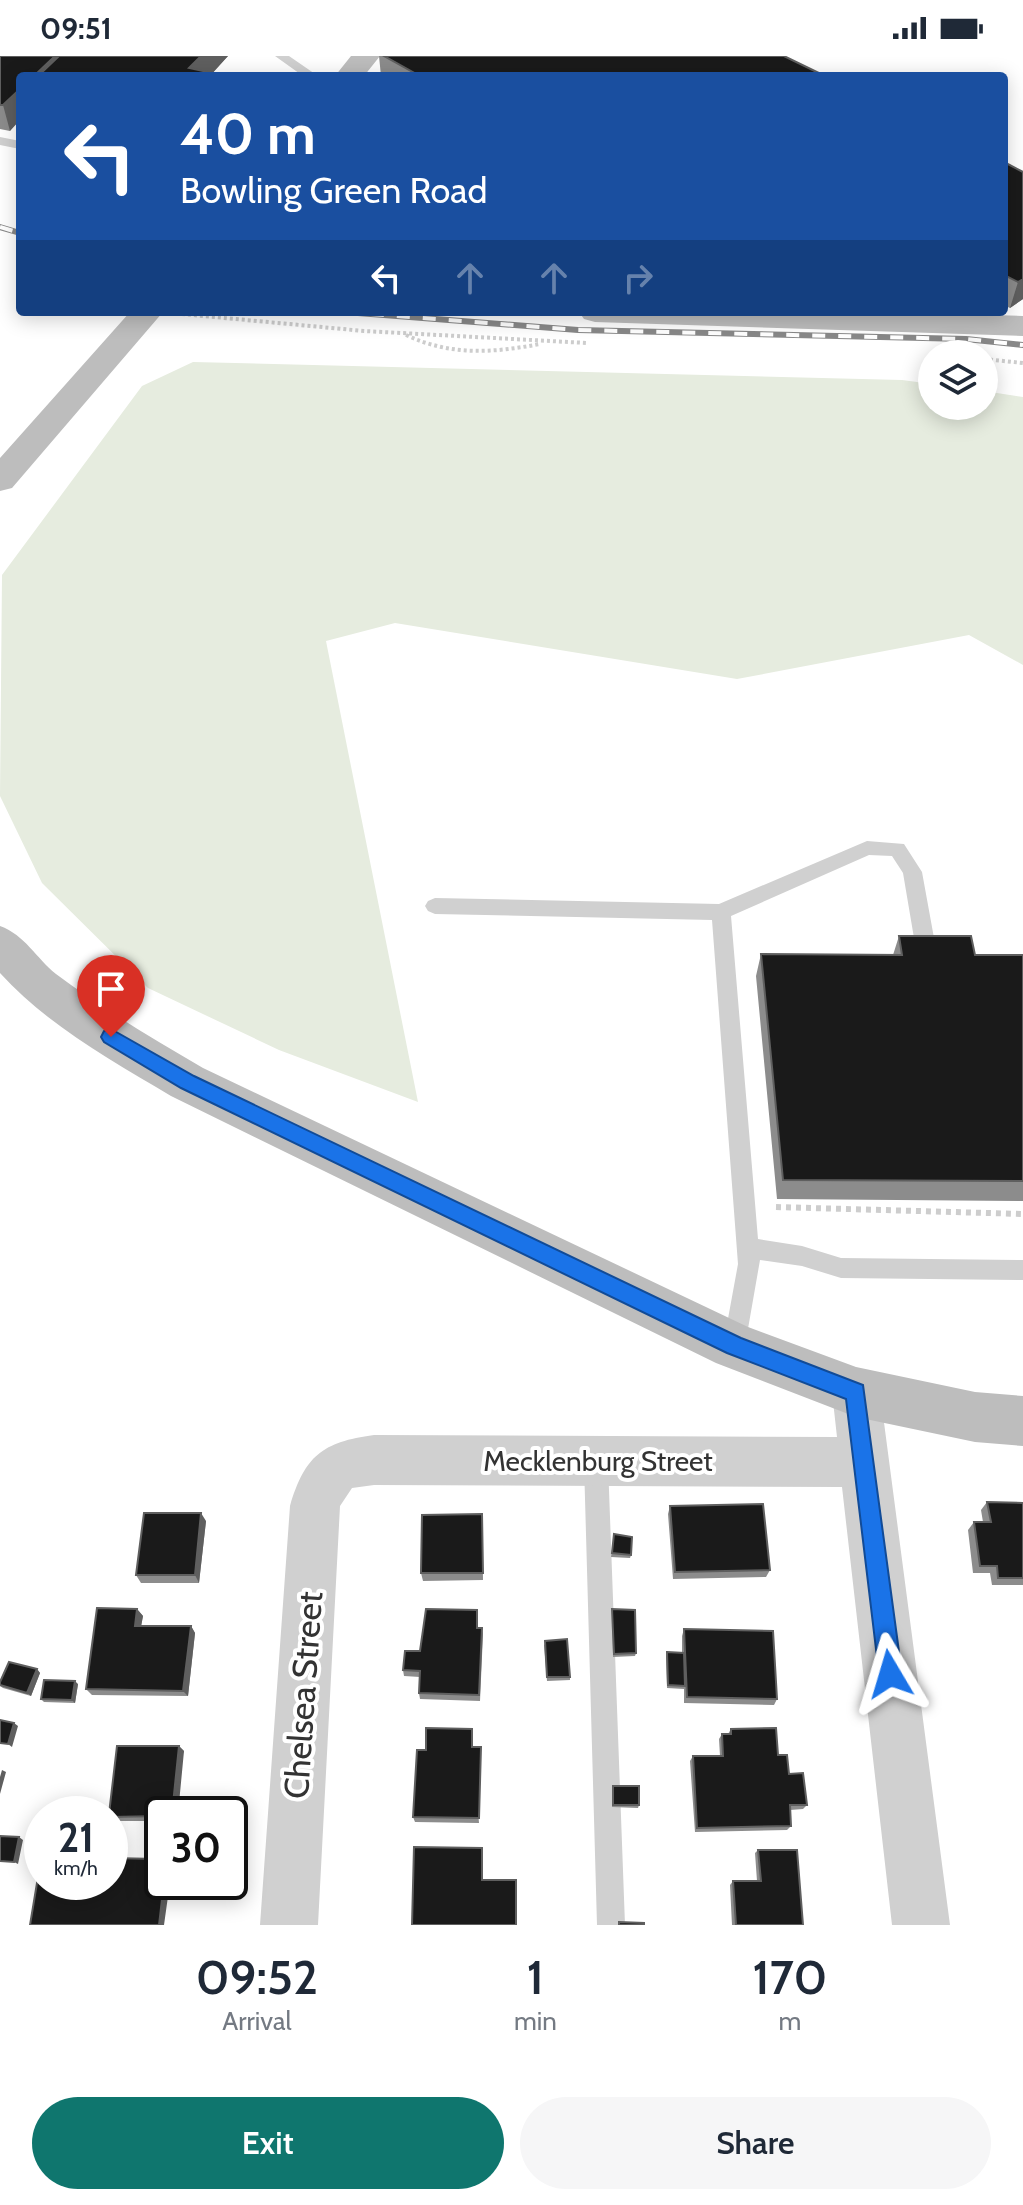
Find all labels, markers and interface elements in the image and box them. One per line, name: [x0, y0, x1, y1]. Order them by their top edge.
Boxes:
text: 09:51: [40, 10, 112, 47]
text: 40 m: [180, 100, 316, 168]
icon: left: [48, 104, 152, 208]
text: Bowling Green Road: [180, 168, 488, 212]
icon: left: [364, 256, 408, 300]
icon: ahead: [448, 256, 492, 300]
icon: ahead: [532, 256, 576, 300]
icon: right: [616, 256, 660, 300]
map controls: [918, 340, 998, 420]
button: layers: [918, 340, 998, 420]
pin: [77, 955, 145, 1037]
icon: arrive: [89, 967, 133, 1011]
street label: Mecklenburg Street: [483, 1444, 713, 1478]
street label: Chelsea Street: [275, 1590, 331, 1800]
position arrow: [848, 1632, 932, 1716]
speed limit sign: 30: [144, 1796, 248, 1900]
text: 21: [58, 1813, 94, 1862]
text: km/h: [54, 1856, 98, 1880]
text: 09:52: [196, 1948, 318, 2006]
text: 1: [527, 1948, 544, 2006]
text: 170: [753, 1948, 827, 2006]
text: Arrival: [222, 2005, 292, 2037]
text: min: [514, 2005, 557, 2037]
text: m: [778, 2005, 801, 2037]
button: Exit: [32, 2097, 504, 2189]
button: Share: [520, 2097, 991, 2189]

